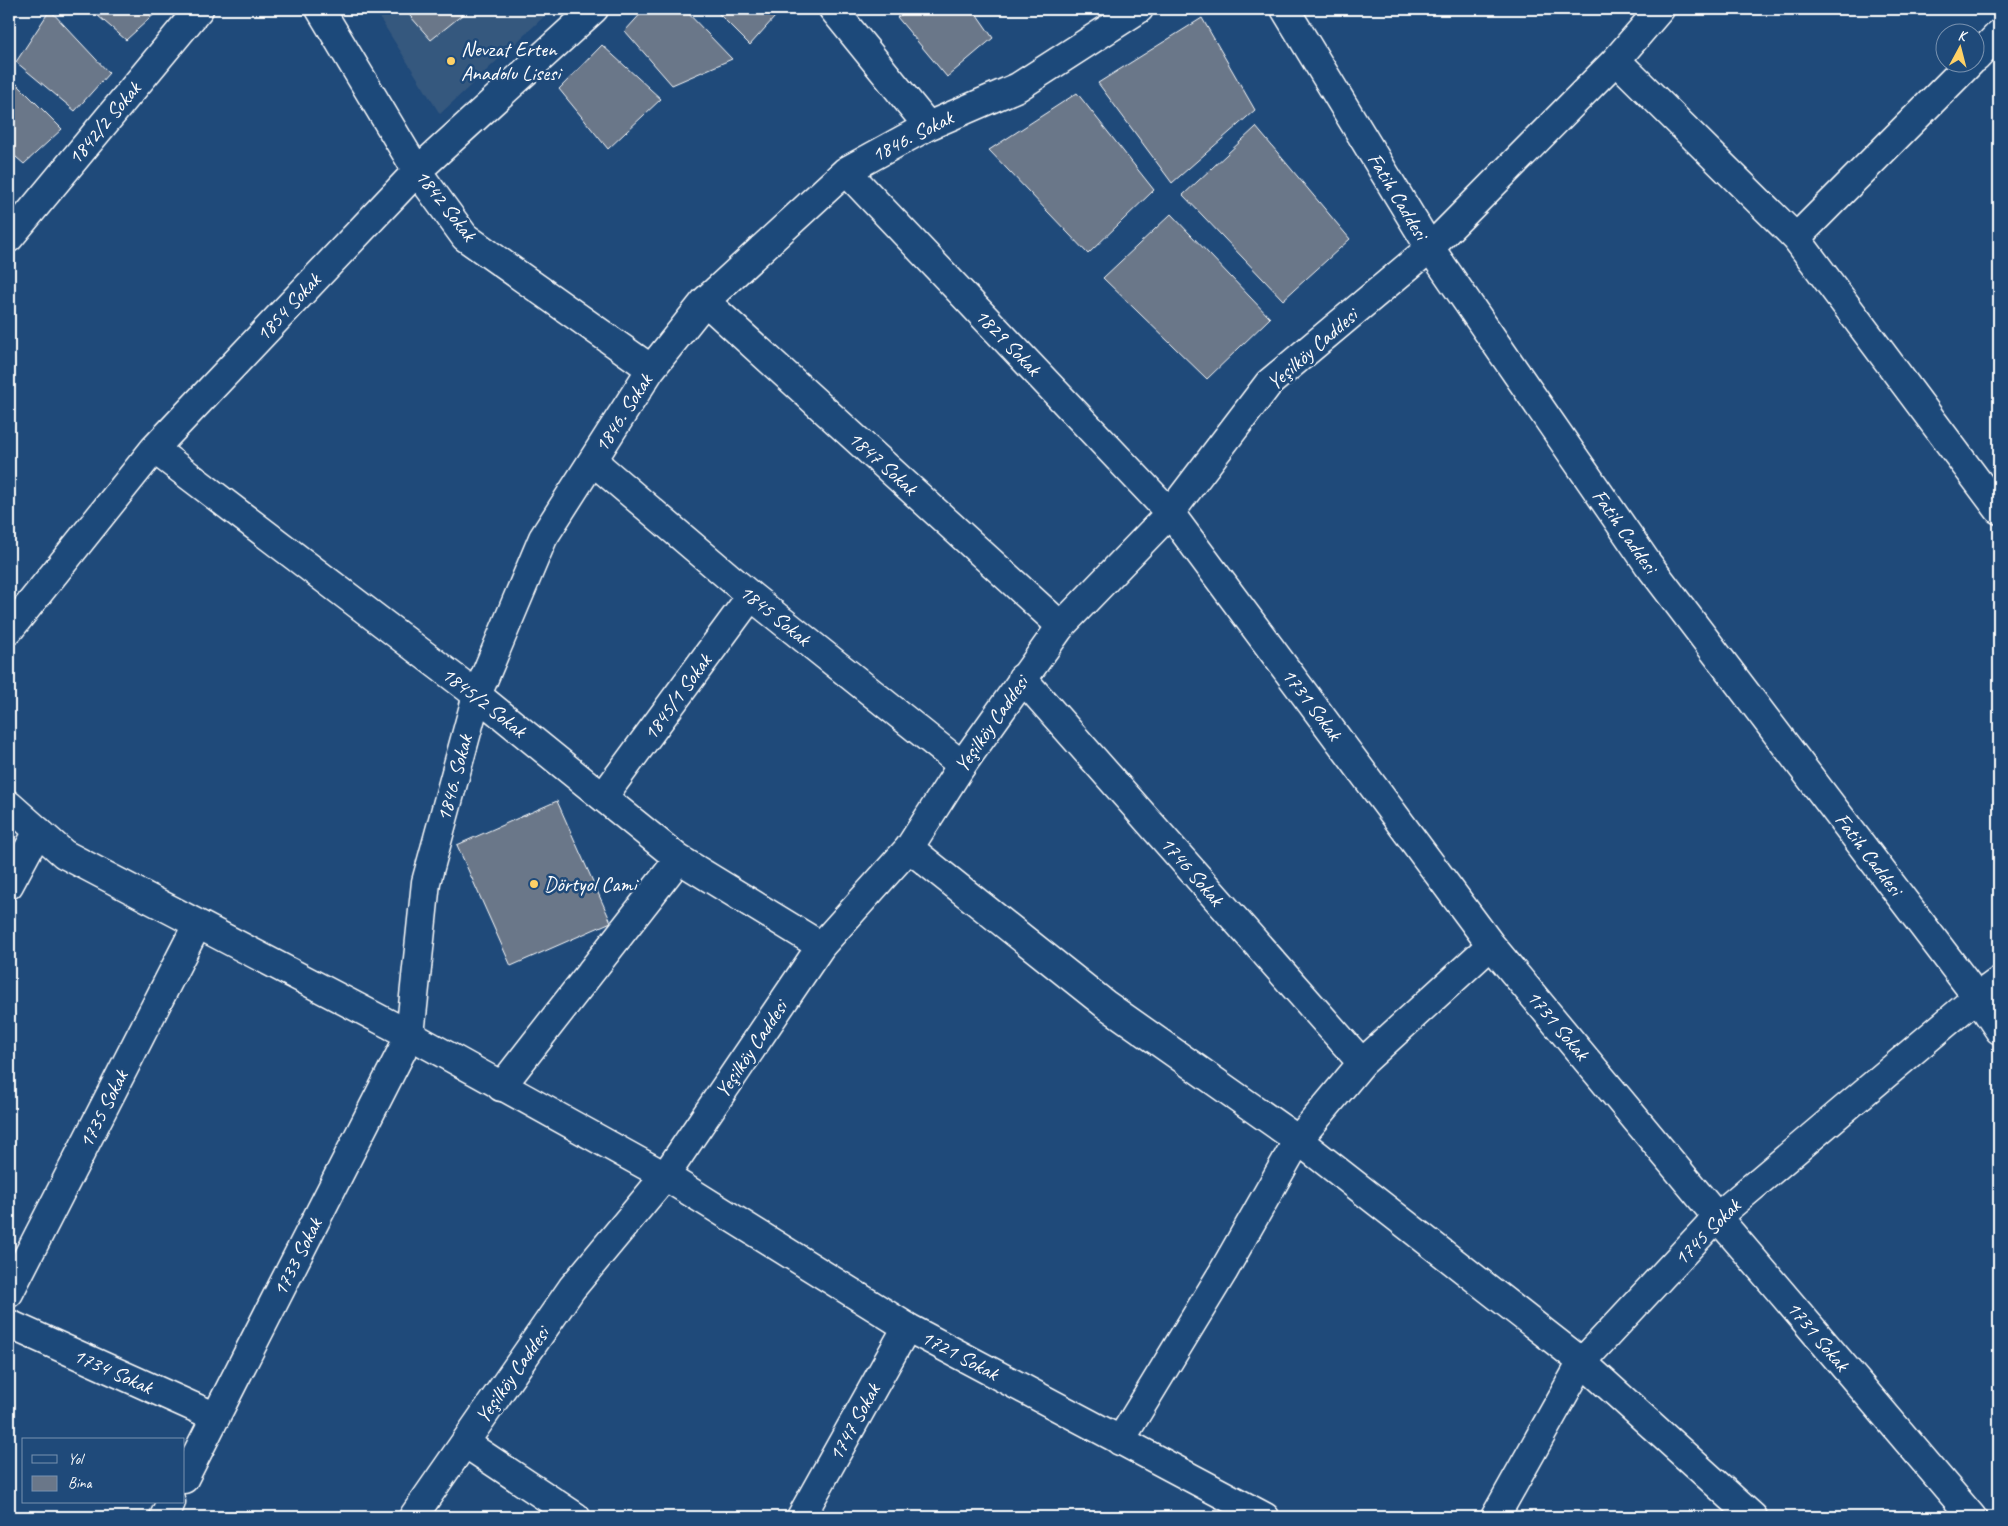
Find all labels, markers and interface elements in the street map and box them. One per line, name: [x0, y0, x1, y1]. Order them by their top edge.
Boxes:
north arrow: [1936, 22, 1986, 72]
text: K: [1957, 27, 1969, 45]
place label: Nevzat Erten Anadolu Lisesi: [461, 36, 563, 86]
marker: Nevzat Erten Anadolu Lisesi: [445, 55, 457, 67]
street label: 1842/2 Sokak: [62, 75, 147, 170]
street label: 1846. Sokak: [867, 104, 958, 168]
street label: Fatih Caddesi: [1362, 148, 1436, 247]
street label: 1842 Sokak: [410, 164, 483, 247]
street label: 1854 Sokak: [250, 266, 327, 347]
street label: Yeşilköy Caddesi: [1261, 301, 1365, 395]
street label: 1829 Sokak: [969, 303, 1047, 382]
street label: 1846. Sokak: [588, 368, 659, 457]
street label: 1847 Sokak: [843, 425, 924, 502]
street label: Fatih Caddesi: [1587, 484, 1665, 581]
street label: 1845 Sokak: [734, 578, 817, 652]
street label: 1845/1 Sokak: [637, 648, 718, 745]
street label: 1845/2 Sokak: [436, 661, 533, 744]
street label: 1731 Sokak: [1276, 663, 1348, 746]
street label: Yeşilköy Caddesi: [948, 668, 1035, 777]
street label: 1846. Sokak: [430, 731, 478, 824]
street label: Fatih Caddesi: [1830, 808, 1910, 903]
street label: 1746 Sokak: [1155, 831, 1230, 912]
place label: Dörtyol Cami: [544, 871, 639, 897]
marker: Dörtyol Cami: [528, 878, 540, 890]
street label: 1731 Sokak: [1521, 984, 1596, 1067]
street label: Yeşilköy Caddesi: [709, 993, 795, 1103]
street label: 1735 Sokak: [72, 1064, 134, 1152]
street label: 1745 Sokak: [1668, 1192, 1747, 1271]
street label: 1733 Sokak: [266, 1212, 328, 1300]
street label: 1731 Sokak: [1781, 1295, 1856, 1378]
street label: Yeşilköy Caddesi: [469, 1319, 556, 1428]
street label: 1721 Sokak: [917, 1324, 1004, 1387]
street label: 1734 Sokak: [69, 1342, 158, 1401]
street label: 1747 Sokak: [822, 1378, 886, 1465]
legend: [22, 1438, 185, 1504]
text: Yol: [68, 1450, 85, 1469]
text: Bina: [68, 1474, 93, 1493]

